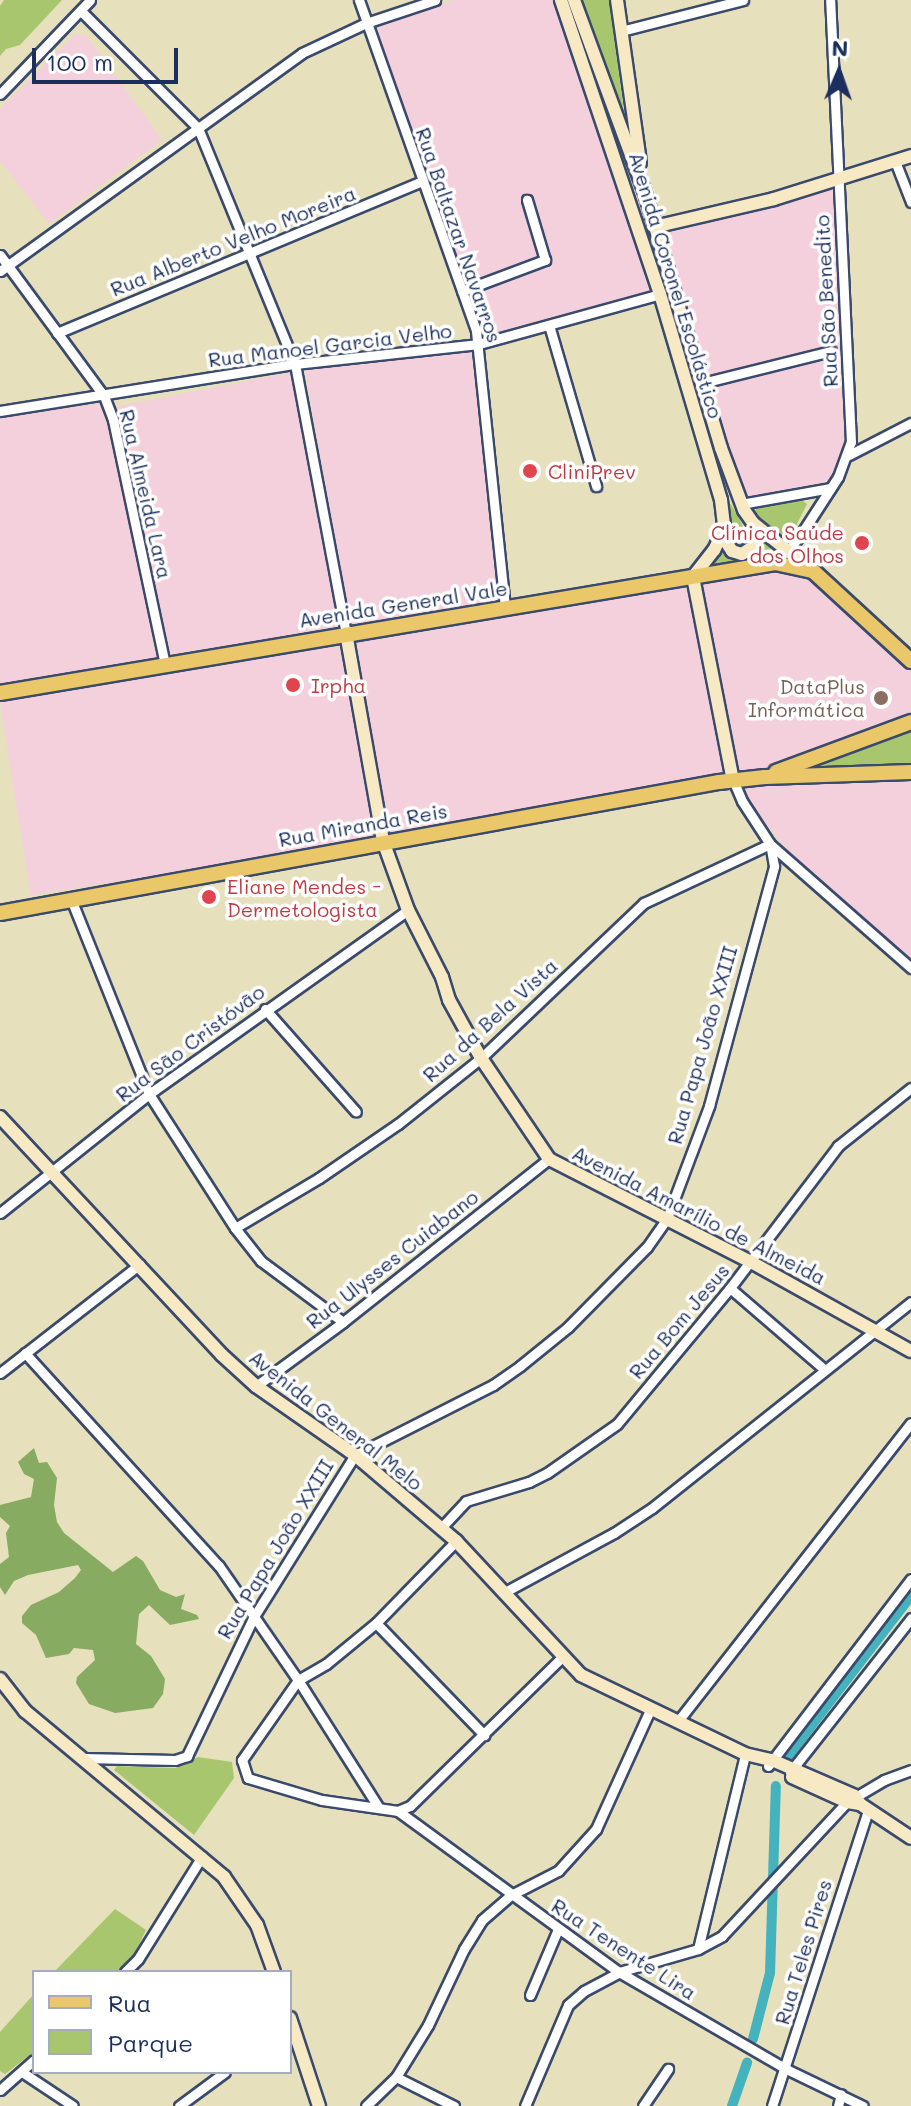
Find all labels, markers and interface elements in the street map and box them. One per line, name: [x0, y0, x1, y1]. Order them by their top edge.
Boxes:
scale bar: [36, 32, 182, 82]
north arrow: [799, 32, 879, 112]
text: N: [831, 33, 849, 62]
text: 100 m: [46, 46, 113, 77]
street label: Rua Baltazar Navarros: [411, 124, 507, 346]
street label: Avenida Coronel Escolástico: [624, 149, 728, 421]
street label: Rua Alberto Velho Moreira: [107, 181, 359, 301]
street label: Rua São Benedito: [810, 214, 842, 388]
street label: Rua Manoel Garcia Velho: [207, 318, 453, 372]
street label: Rua Almeida Lara: [115, 407, 177, 581]
place label: CliniPrev: [548, 459, 636, 483]
marker: CliniPrev: [519, 460, 541, 482]
place label: Clínica Saúde dos Olhos: [711, 520, 844, 567]
marker: Clínica Saúde dos Olhos: [851, 532, 873, 554]
street label: Avenida General Vale: [297, 576, 509, 632]
place label: Irpha: [311, 673, 366, 697]
marker: Irpha: [282, 674, 304, 696]
place label: DataPlus Informática: [748, 674, 865, 721]
marker: DataPlus Informática: [872, 689, 890, 707]
street label: Rua Miranda Reis: [277, 798, 449, 852]
place label: Eliane Mendes - Dermetologista: [227, 874, 381, 921]
marker: Eliane Mendes - Dermetologista: [198, 886, 220, 908]
street label: Rua Papa João XXIII: [662, 943, 742, 1147]
street label: Rua da Bela Vista: [418, 953, 562, 1087]
street label: Rua São Cristóvão: [111, 979, 269, 1107]
street label: Avenida Amarílio de Almeida: [568, 1140, 830, 1290]
street label: Rua Ulysses Cuiabano: [301, 1184, 483, 1334]
street label: Rua Bom Jesus: [624, 1259, 734, 1383]
street label: Avenida General Melo: [245, 1345, 427, 1495]
street label: Rua Papa João XXIII: [212, 1455, 338, 1643]
street label: Rua Teles Pires: [770, 1877, 836, 2027]
street label: Rua Tenente Lira: [547, 1893, 701, 2005]
legend: [32, 1970, 292, 2074]
text: Rua: [108, 1987, 151, 2018]
text: Parque: [108, 2027, 193, 2058]

